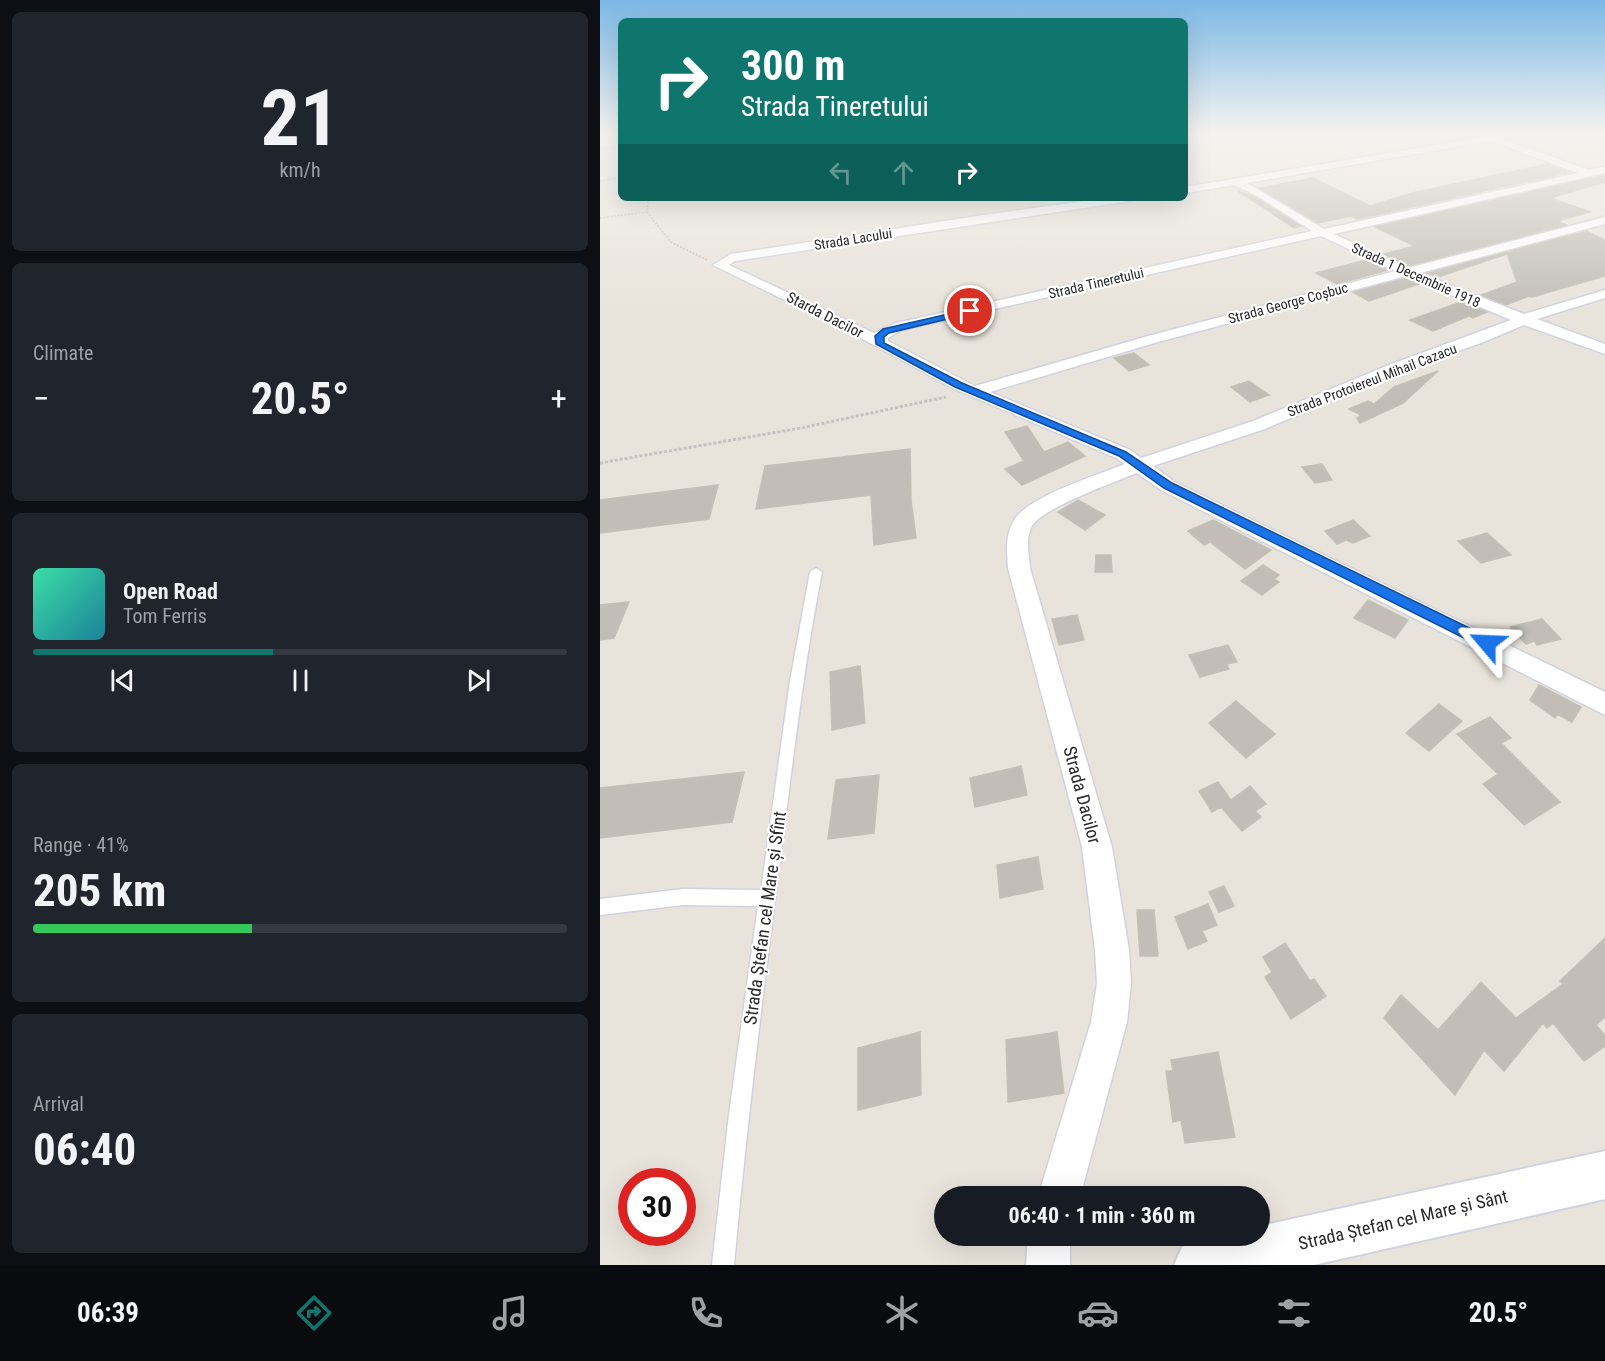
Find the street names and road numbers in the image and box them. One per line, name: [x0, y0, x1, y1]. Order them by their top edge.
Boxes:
street label: Strada Lacului: [813, 225, 893, 253]
street label: Strada 1 Decembrie 1918: [1349, 239, 1483, 311]
street label: Strada Tineretului: [1047, 264, 1145, 302]
street label: Strada George Coșbuc: [1226, 279, 1350, 328]
street label: Starda Dacilor: [784, 288, 867, 342]
street label: Strada Protoiereul Mihail Cazacu: [1285, 340, 1459, 420]
street label: Strada Dacilor: [1059, 744, 1106, 846]
street label: Strada Ștefan cel Mare și Sfînt: [739, 810, 791, 1026]
street label: Strada Ștefan cel Mare și Sânt: [1296, 1185, 1510, 1255]

